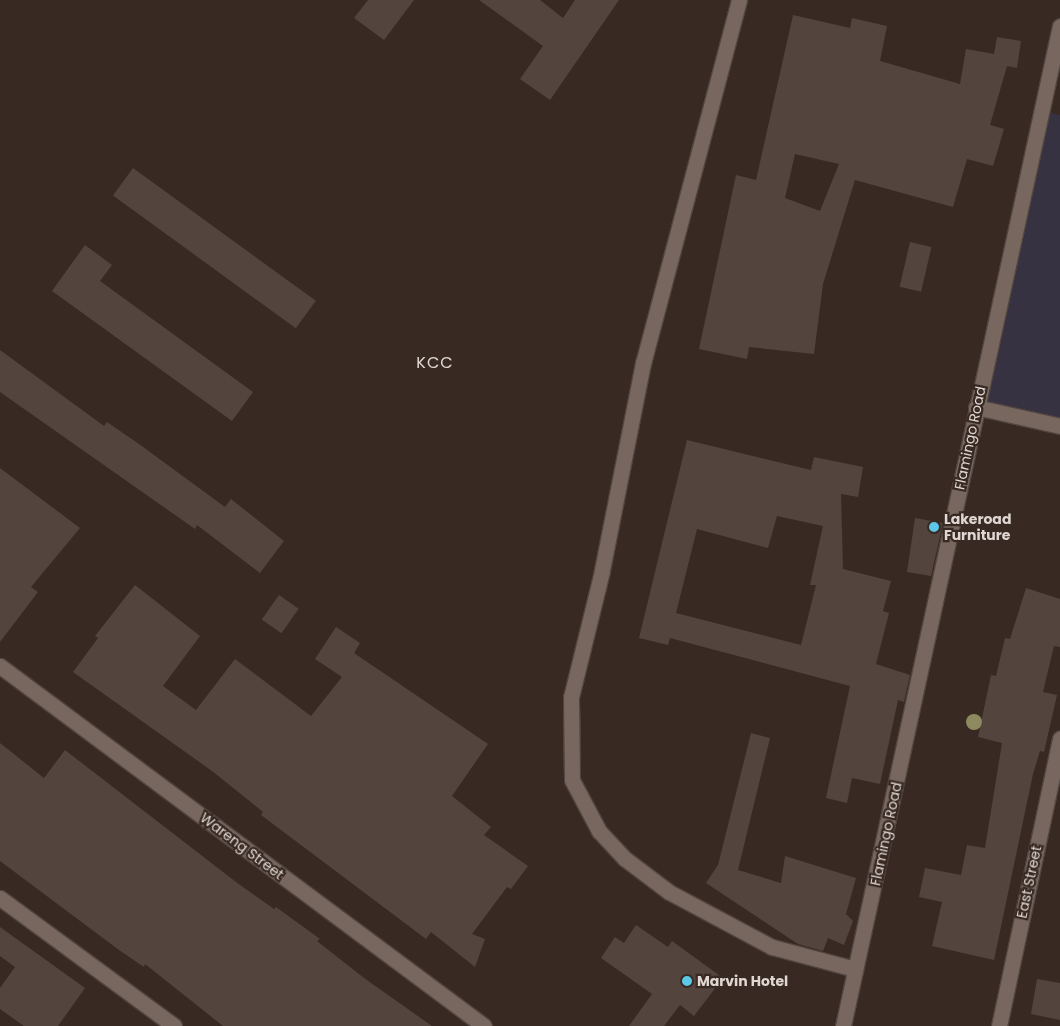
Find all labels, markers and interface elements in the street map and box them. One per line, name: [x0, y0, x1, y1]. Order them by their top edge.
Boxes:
district label: KCC: [416, 353, 454, 373]
street label: Flamingo Road: [951, 385, 989, 491]
place label: Lakeroad Furniture: [944, 511, 1011, 544]
marker: Lakeroad Furniture: [928, 521, 940, 533]
street label: Flamingo Road: [867, 781, 905, 887]
street label: Wareng Street: [197, 809, 287, 883]
street label: East Street: [1013, 844, 1045, 920]
place label: Marvin Hotel: [697, 973, 788, 989]
marker: Marvin Hotel: [681, 975, 693, 987]

